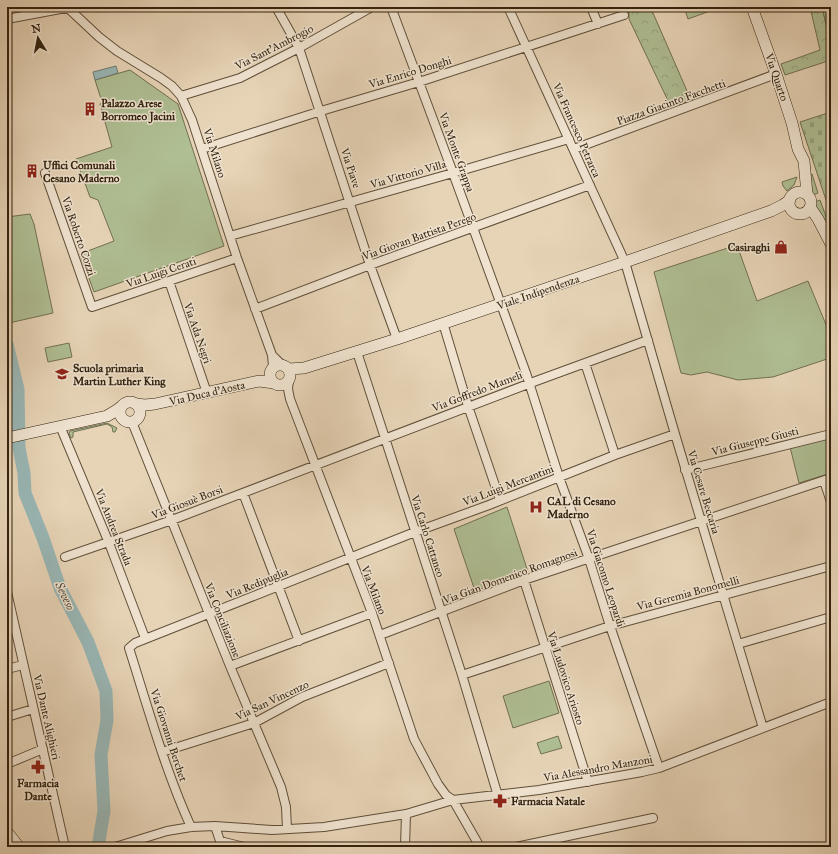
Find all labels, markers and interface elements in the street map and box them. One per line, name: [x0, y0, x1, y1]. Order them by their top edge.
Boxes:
north arrow: [18, 18, 58, 58]
text: N: [31, 21, 43, 36]
street label: Via Sant'Ambrogio: [232, 22, 316, 73]
street label: Via Quarto: [762, 51, 791, 103]
street label: Via Enrico Donghi: [366, 54, 453, 92]
street label: Piazza Giacinto Facchetti: [615, 77, 727, 128]
street label: Via Francesco Petrarca: [549, 80, 603, 180]
place label: Palazzo Arese Borromeo Jacini: [101, 97, 176, 124]
building icon: Palazzo Arese Borromeo Jacini: [82, 101, 98, 117]
street label: Via Monte Grappa: [436, 110, 477, 194]
street label: Via Milano: [200, 126, 229, 180]
street label: Via Piave: [338, 146, 363, 190]
street label: Via Vittorio Villa: [368, 157, 448, 192]
place label: Uffici Comunali Cesano Maderno: [43, 159, 120, 185]
building icon: Uffici Comunali Cesano Maderno: [24, 163, 40, 179]
street label: Via Roberto Cozzi: [59, 194, 98, 278]
street label: Via Giovan Battista Perego: [360, 210, 478, 263]
shop icon: Casiraghi: [773, 239, 789, 255]
place label: Casiraghi: [728, 241, 771, 254]
street label: Via Luigi Cerati: [124, 254, 198, 291]
street label: Viale Indipendenza: [494, 272, 581, 313]
street label: Via Ada Negri: [181, 300, 214, 365]
place label: Scuola primaria Martin Luther King: [73, 362, 166, 388]
school or university icon: Scuola primaria Martin Luther King: [54, 366, 70, 382]
street label: Via Goffredo Mameli: [429, 368, 524, 415]
street label: Via Duca d'Aosta: [167, 378, 247, 409]
street label: Via Giuseppe Giusti: [709, 424, 800, 459]
street label: Via Cesare Beccaria: [684, 448, 723, 536]
street label: Via Luigi Mercantini: [460, 462, 555, 509]
street label: Via Giosuè Borsi: [149, 483, 225, 522]
street label: Via Andrea Strada: [92, 486, 135, 568]
street label: Via Carlo Cattaneo: [408, 493, 447, 579]
place label: CAL di Cesano Maderno: [547, 495, 616, 521]
hospital icon: CAL di Cesano Maderno: [528, 499, 544, 515]
street label: Via Giacomo Leopardi: [583, 527, 627, 629]
street label: Via Gian Domenico Romagnosi: [440, 546, 579, 607]
street label: Via Milano: [358, 563, 389, 617]
street label: Via Redipuglia: [223, 565, 290, 602]
street label: Via Geremia Bonomelli: [635, 574, 741, 614]
water label: Seveso: [52, 579, 78, 613]
street label: Via Conciliazione: [201, 580, 244, 660]
street label: Via Ludovico Ariosto: [544, 629, 587, 727]
street label: Via Dante Alighieri: [30, 672, 63, 761]
street label: Via San Vincenzo: [233, 678, 311, 724]
street label: Via Giovanni Berchet: [147, 686, 190, 783]
street label: Via Alessandro Manzoni: [542, 753, 654, 785]
pharmacy icon: Farmacia Dante: [30, 759, 46, 775]
place label: Farmacia Dante: [17, 777, 59, 803]
pharmacy icon: Farmacia Natale: [492, 793, 508, 809]
place label: Farmacia Natale: [511, 795, 585, 808]

